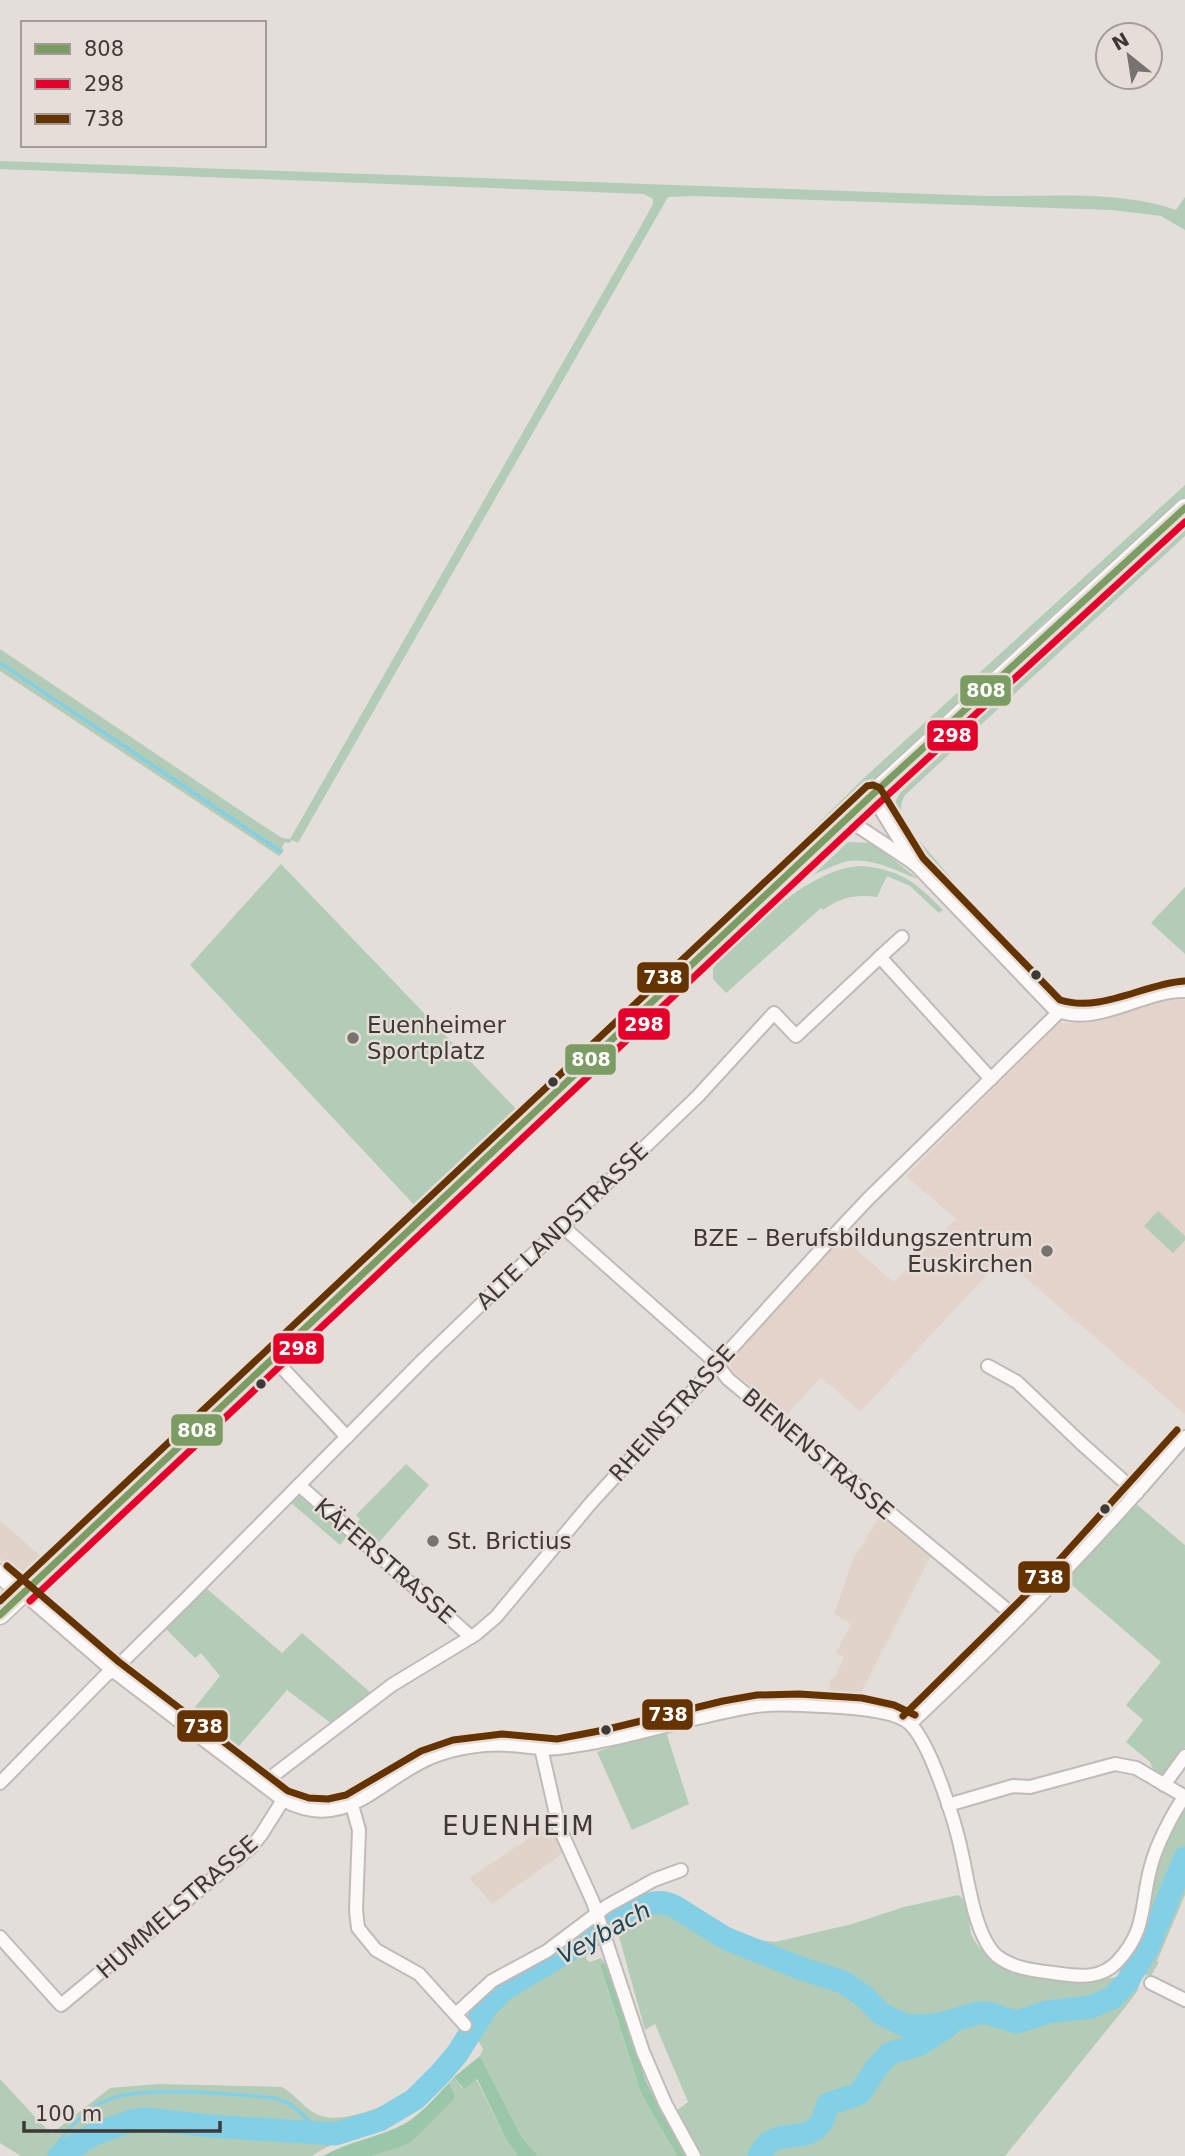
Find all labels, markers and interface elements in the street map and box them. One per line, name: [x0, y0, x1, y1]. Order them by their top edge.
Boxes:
legend: [21, 21, 266, 147]
north arrow: [1094, 21, 1164, 91]
text: N: [1108, 28, 1133, 55]
text: 808: [84, 37, 124, 61]
text: 298: [84, 72, 124, 96]
text: 738: [84, 107, 124, 131]
line badge: 808: [959, 674, 1012, 707]
text: 808: [966, 679, 1006, 701]
line badge: 298: [926, 719, 979, 752]
text: 298: [932, 724, 972, 746]
line badge: 738: [636, 961, 690, 994]
text: 738: [643, 966, 683, 988]
unlabelled marker: [1029, 968, 1043, 982]
line badge: 298: [617, 1007, 671, 1041]
place label: Euenheimer Sportplatz: [367, 1012, 507, 1064]
text: 298: [624, 1013, 664, 1035]
marker: Euenheimer Sportplatz: [345, 1030, 361, 1046]
line badge: 808: [564, 1043, 617, 1076]
text: 808: [571, 1048, 611, 1070]
unlabelled marker: [546, 1075, 560, 1089]
street label: ALTE LANDSTRASSE: [471, 1137, 653, 1315]
place label: BZE – Berufsbildungszentrum Euskirchen: [693, 1225, 1033, 1277]
marker: BZE – Berufsbildungszentrum Euskirchen: [1039, 1243, 1055, 1259]
line badge: 298: [272, 1332, 325, 1365]
text: 298: [278, 1337, 318, 1359]
street label: RHEINSTRASSE: [604, 1339, 740, 1487]
unlabelled marker: [254, 1377, 268, 1391]
street label: BIENENSTRASSE: [737, 1383, 899, 1525]
line badge: 808: [170, 1413, 224, 1447]
text: 808: [177, 1419, 217, 1441]
street label: KÄFERSTRASSE: [310, 1492, 461, 1629]
unlabelled marker: [1098, 1502, 1112, 1516]
place label: St. Brictius: [447, 1528, 571, 1554]
marker: St. Brictius: [425, 1533, 441, 1549]
line badge: 738: [1017, 1560, 1071, 1594]
text: 738: [1024, 1566, 1064, 1588]
line badge: 738: [641, 1698, 694, 1731]
text: 738: [648, 1703, 688, 1725]
line badge: 738: [176, 1709, 229, 1743]
text: 738: [183, 1715, 223, 1737]
unlabelled marker: [599, 1723, 613, 1737]
district label: EUENHEIM: [442, 1811, 596, 1841]
street label: HUMMELSTRASSE: [91, 1830, 263, 1984]
water label: Veybach: [552, 1896, 656, 1970]
scale bar: [24, 2090, 220, 2134]
text: 100 m: [35, 2102, 102, 2126]

